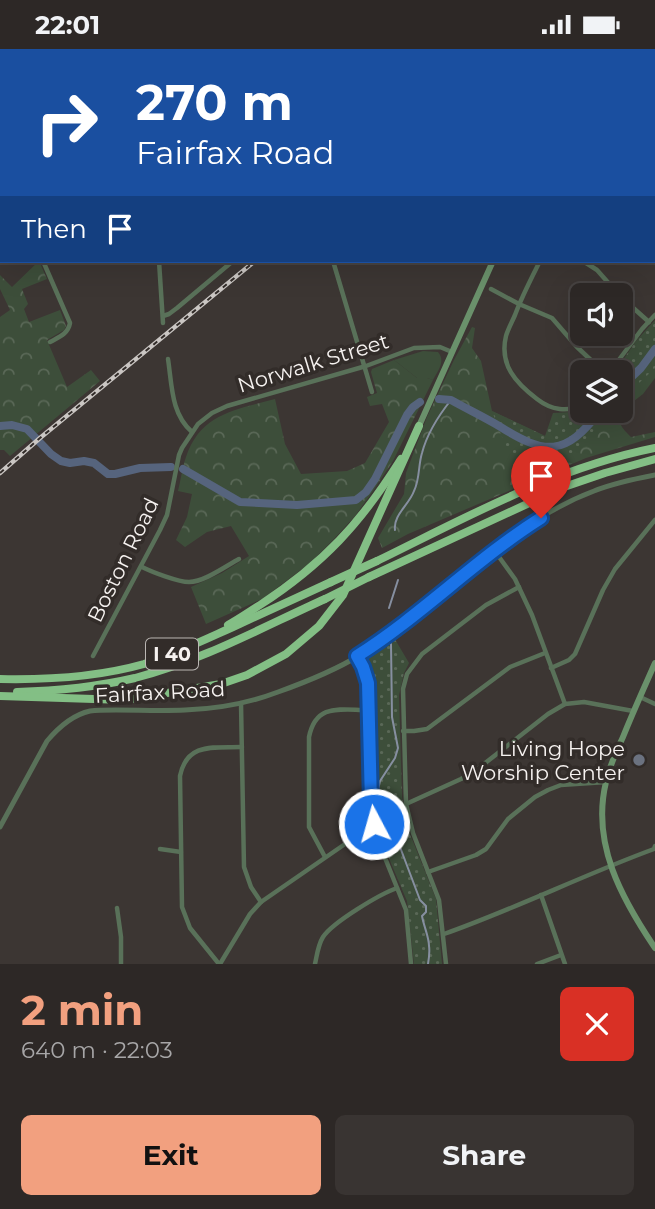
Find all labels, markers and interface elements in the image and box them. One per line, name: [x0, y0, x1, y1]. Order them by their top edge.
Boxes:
text: 22:01: [35, 9, 100, 41]
text: 270 m: [136, 73, 293, 132]
icon: right: [21, 77, 112, 168]
text: Fairfax Road: [136, 133, 334, 172]
icon: arrive: [101, 210, 139, 248]
text: Then: [21, 213, 87, 245]
map controls: [570, 283, 633, 423]
button: sound: [570, 283, 633, 346]
street label: Norwalk Street: [234, 328, 392, 398]
button: layers: [570, 360, 633, 423]
pin: [511, 446, 571, 518]
icon: arrive: [522, 457, 560, 495]
street label: Boston Road: [82, 494, 164, 626]
road number: I 40: [146, 639, 198, 669]
street label: Fairfax Road: [94, 676, 226, 708]
place label: Living Hope Worship Center: [461, 736, 625, 785]
marker: Living Hope Worship Center: [631, 752, 647, 768]
position arrow: [337, 787, 411, 861]
text: 2 min: [21, 984, 143, 1036]
button: close: [560, 987, 634, 1061]
text: 640 m · 22:03: [21, 1036, 173, 1064]
button: Exit: [21, 1115, 321, 1195]
button: Share: [335, 1115, 634, 1195]

